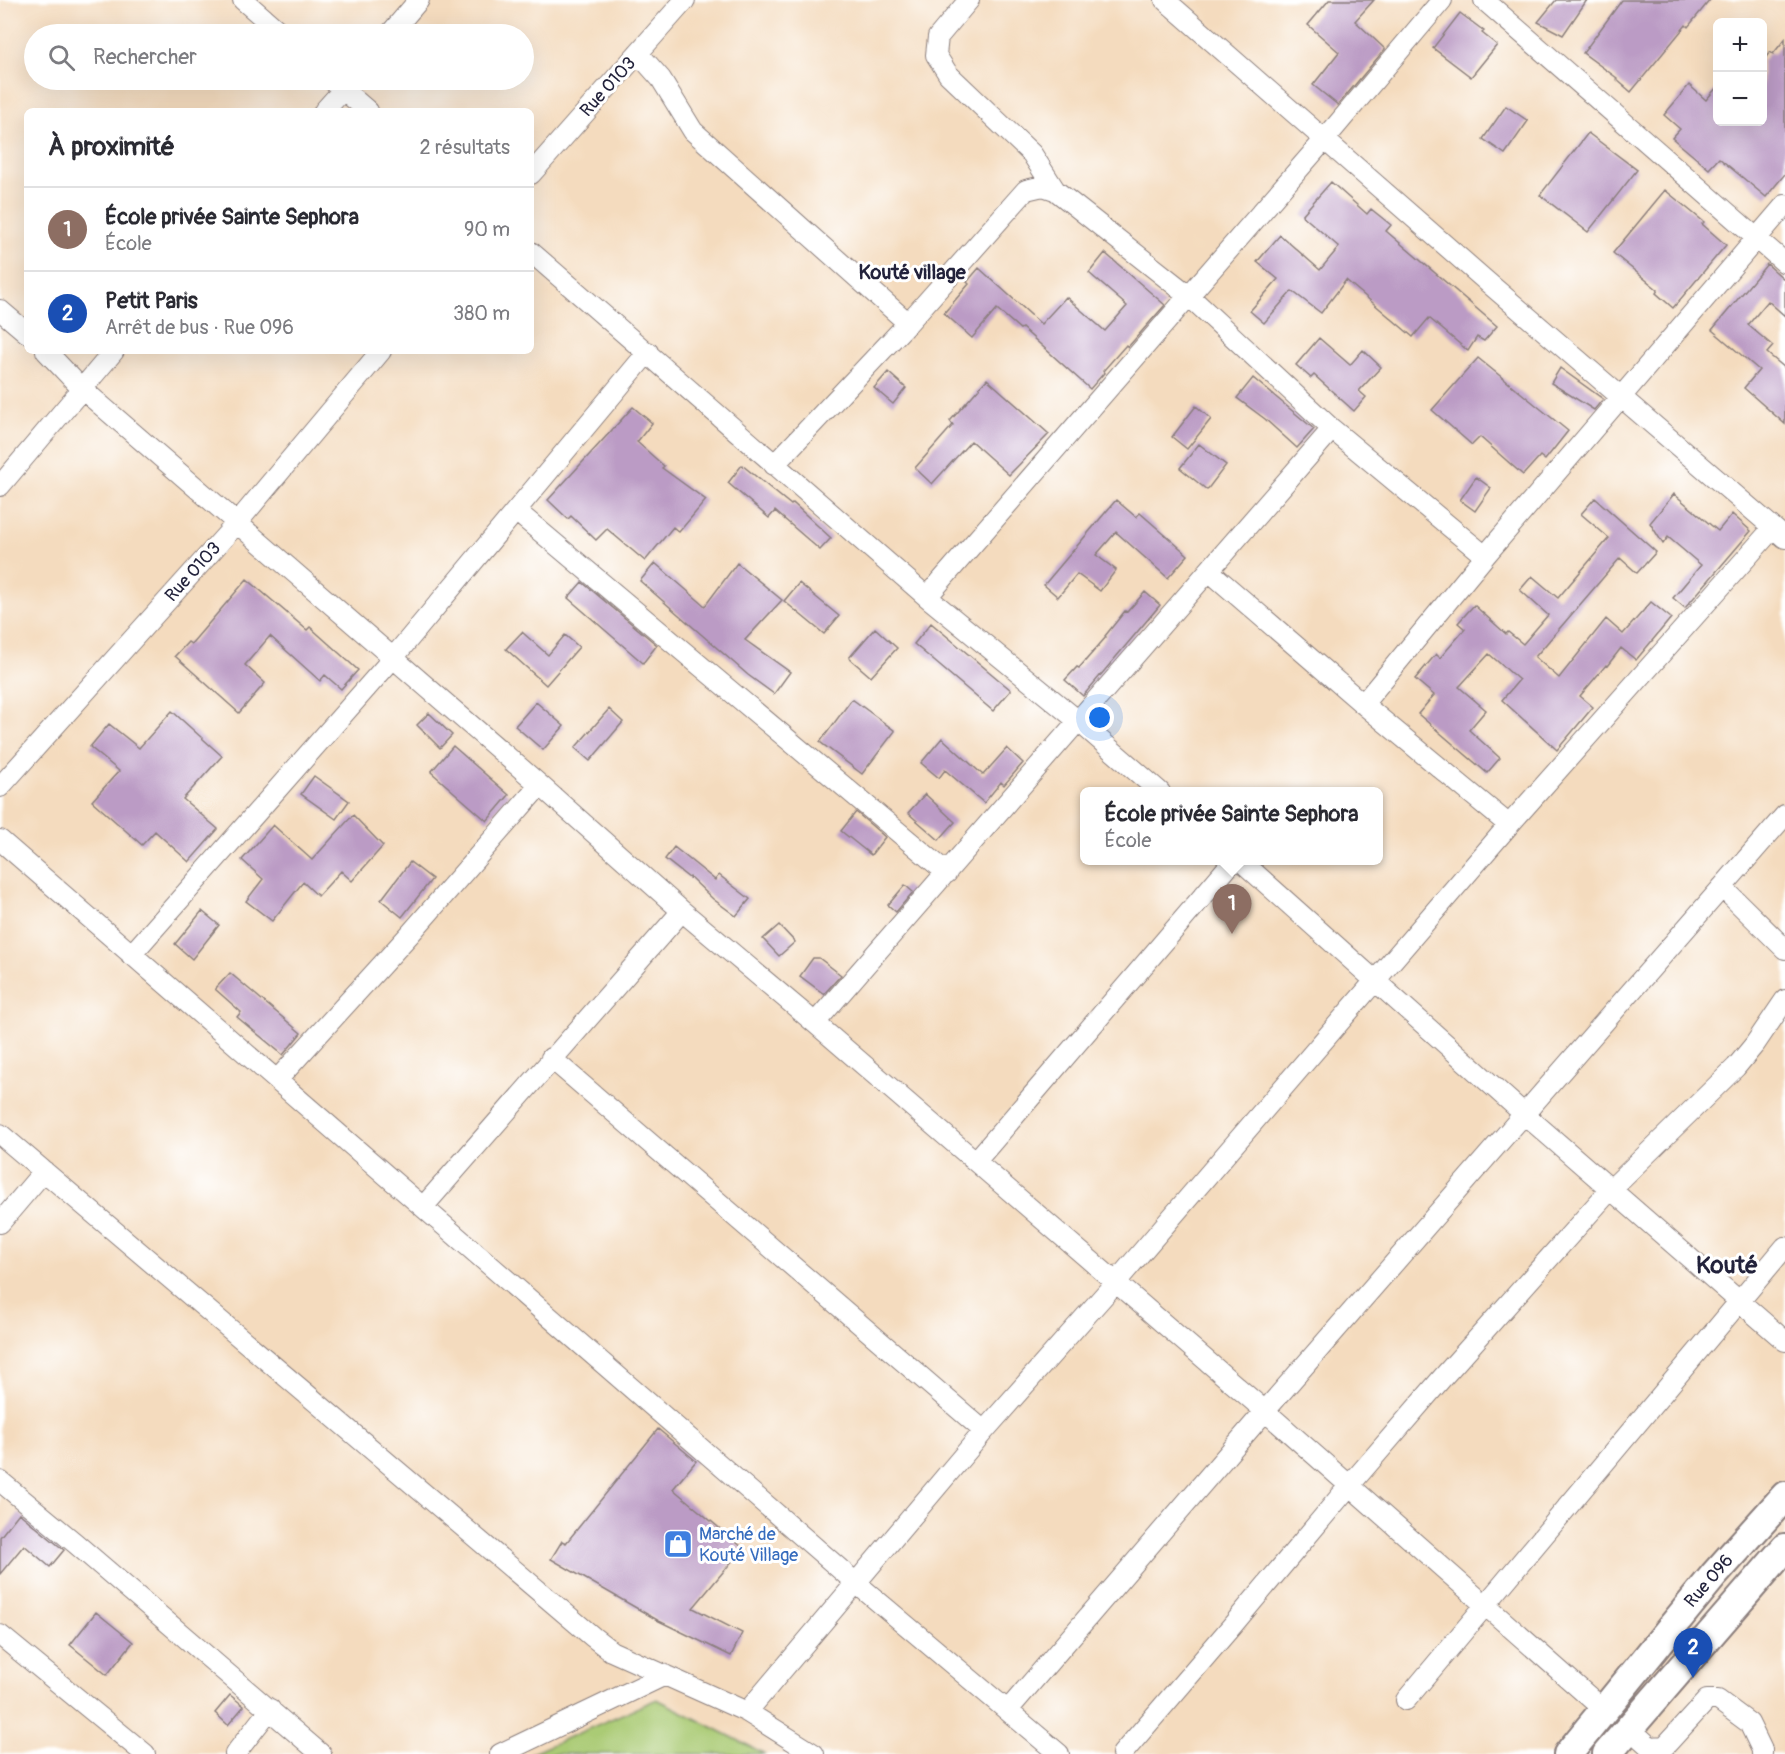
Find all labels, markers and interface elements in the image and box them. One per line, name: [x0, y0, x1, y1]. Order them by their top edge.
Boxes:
map controls: [1713, 18, 1767, 126]
button: +: [1713, 18, 1767, 72]
search box: [24, 24, 534, 90]
icon: search: [45, 41, 78, 74]
text: Rechercher: [93, 43, 197, 71]
street label: Rue O103: [575, 52, 641, 122]
button: −: [1713, 72, 1767, 126]
text: À proximité: [48, 131, 175, 163]
text: 2 résultats: [420, 135, 510, 160]
text: École privée Sainte Sephora: [105, 203, 359, 231]
text: 1: [64, 217, 71, 242]
text: 90 m: [464, 217, 510, 242]
text: École: [105, 231, 152, 256]
district label: Kouté village: [858, 260, 967, 285]
text: Petit Paris: [105, 287, 198, 315]
text: 2: [62, 301, 73, 326]
text: 380 m: [453, 301, 510, 326]
text: Arrêt de bus · Rue O96: [105, 315, 294, 340]
street label: Rue O103: [160, 537, 226, 607]
your location: [1085, 703, 1114, 732]
popup: [1080, 787, 1383, 865]
text: École privée Sainte Sephora: [1105, 800, 1358, 828]
text: École: [1105, 828, 1151, 853]
pin: 1: [1212, 884, 1252, 934]
district label: Kouté: [1696, 1251, 1758, 1280]
place label: Marché de Kouté Village: [699, 1523, 798, 1567]
shop icon: Marché de Kouté Village: [662, 1528, 694, 1560]
street label: Rue O96: [1680, 1550, 1738, 1612]
pin: 2: [1674, 1628, 1712, 1678]

